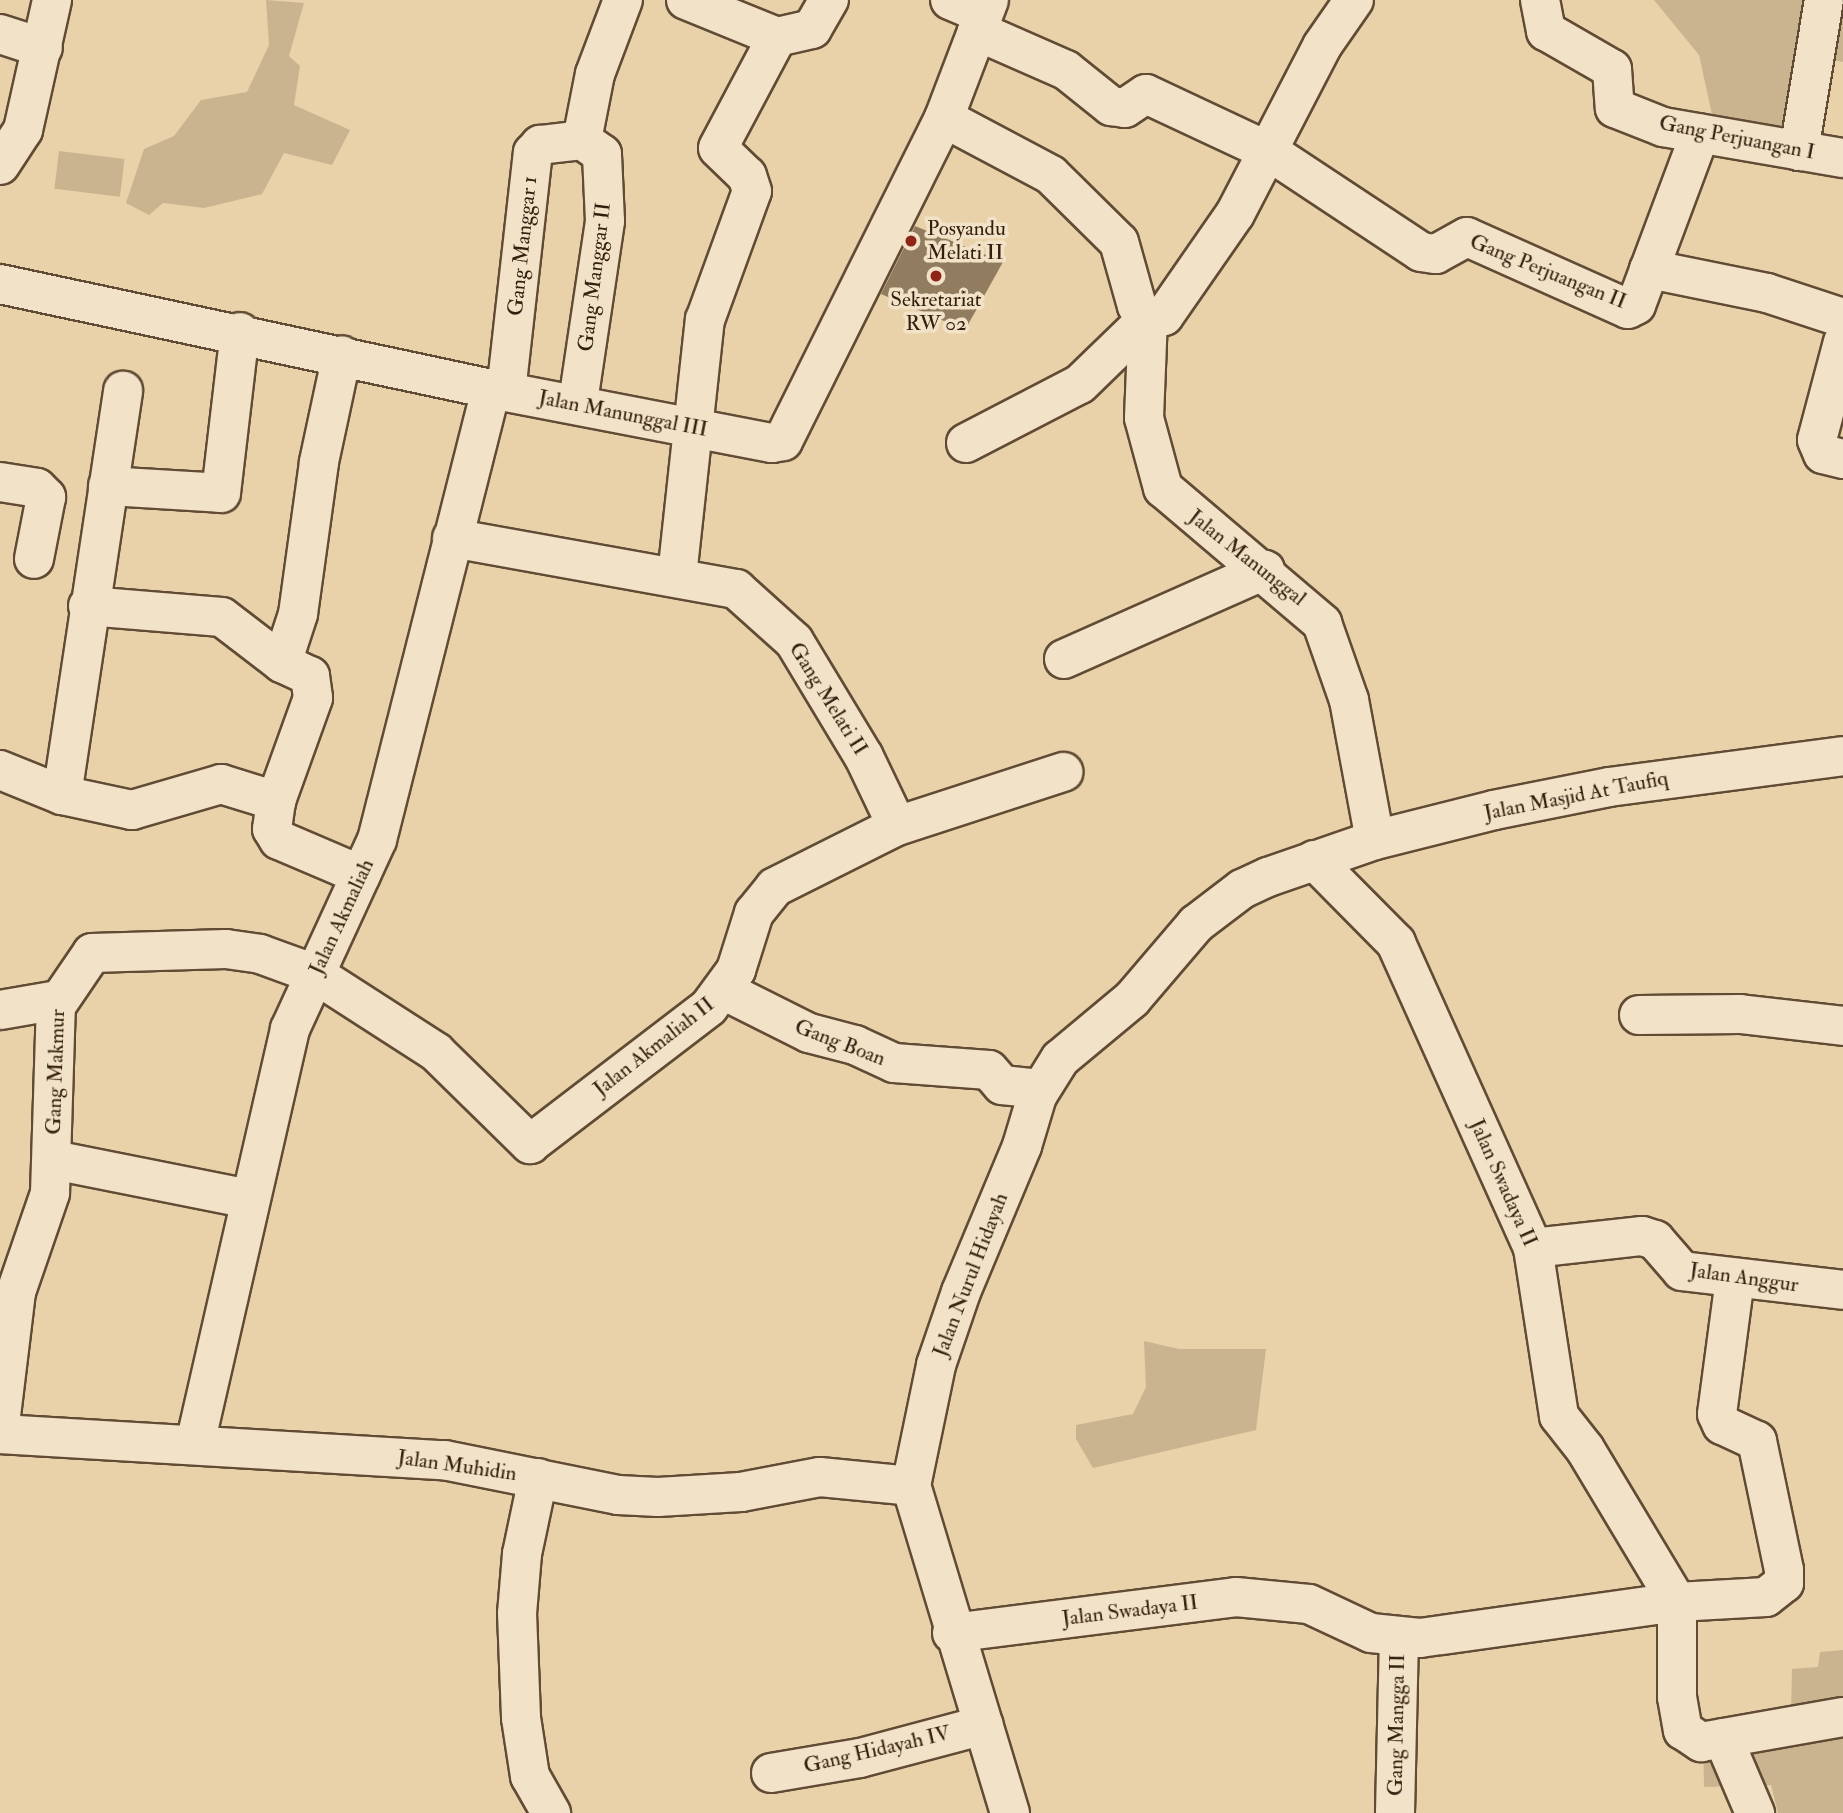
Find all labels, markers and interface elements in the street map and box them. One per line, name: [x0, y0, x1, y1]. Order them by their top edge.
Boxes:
street label: Gang Perjuangan I: [1657, 111, 1817, 165]
street label: Gang Manggar 1: [503, 175, 543, 317]
street label: Gang Manggar II: [573, 201, 617, 353]
place label: Posyandu Melati II: [927, 216, 1006, 266]
street label: Gang Perjuangan II: [1466, 229, 1630, 315]
marker: Posyandu Melati II: [901, 231, 921, 251]
marker: Sekretariat RW 02: [928, 268, 944, 284]
place label: Sekretariat RW 02: [890, 287, 982, 337]
street label: Jalan Manunggal III: [536, 385, 710, 443]
street label: Jalan Manunggal: [1183, 504, 1311, 612]
street label: Gang Melati II: [783, 638, 873, 760]
street label: Jalan Masjid At Taufiq: [1482, 766, 1670, 826]
street label: Jalan Akmaliah: [304, 855, 380, 979]
street label: Jalan Akmaliah II: [589, 992, 719, 1102]
street label: Gang Makmur: [41, 1009, 71, 1135]
street label: Gang Boan: [791, 1014, 889, 1072]
street label: Jalan Swadaya II: [1464, 1115, 1542, 1251]
street label: Jalan Nurul Hidayah: [928, 1189, 1014, 1361]
street label: Jalan Anggur: [1688, 1258, 1800, 1298]
street label: Jalan Muhidin: [396, 1445, 518, 1487]
street label: Jalan Swadaya II: [1061, 1590, 1199, 1632]
street label: Gang Mangga II: [1383, 1654, 1411, 1796]
street label: Gang Hidayah IV: [801, 1721, 953, 1779]

